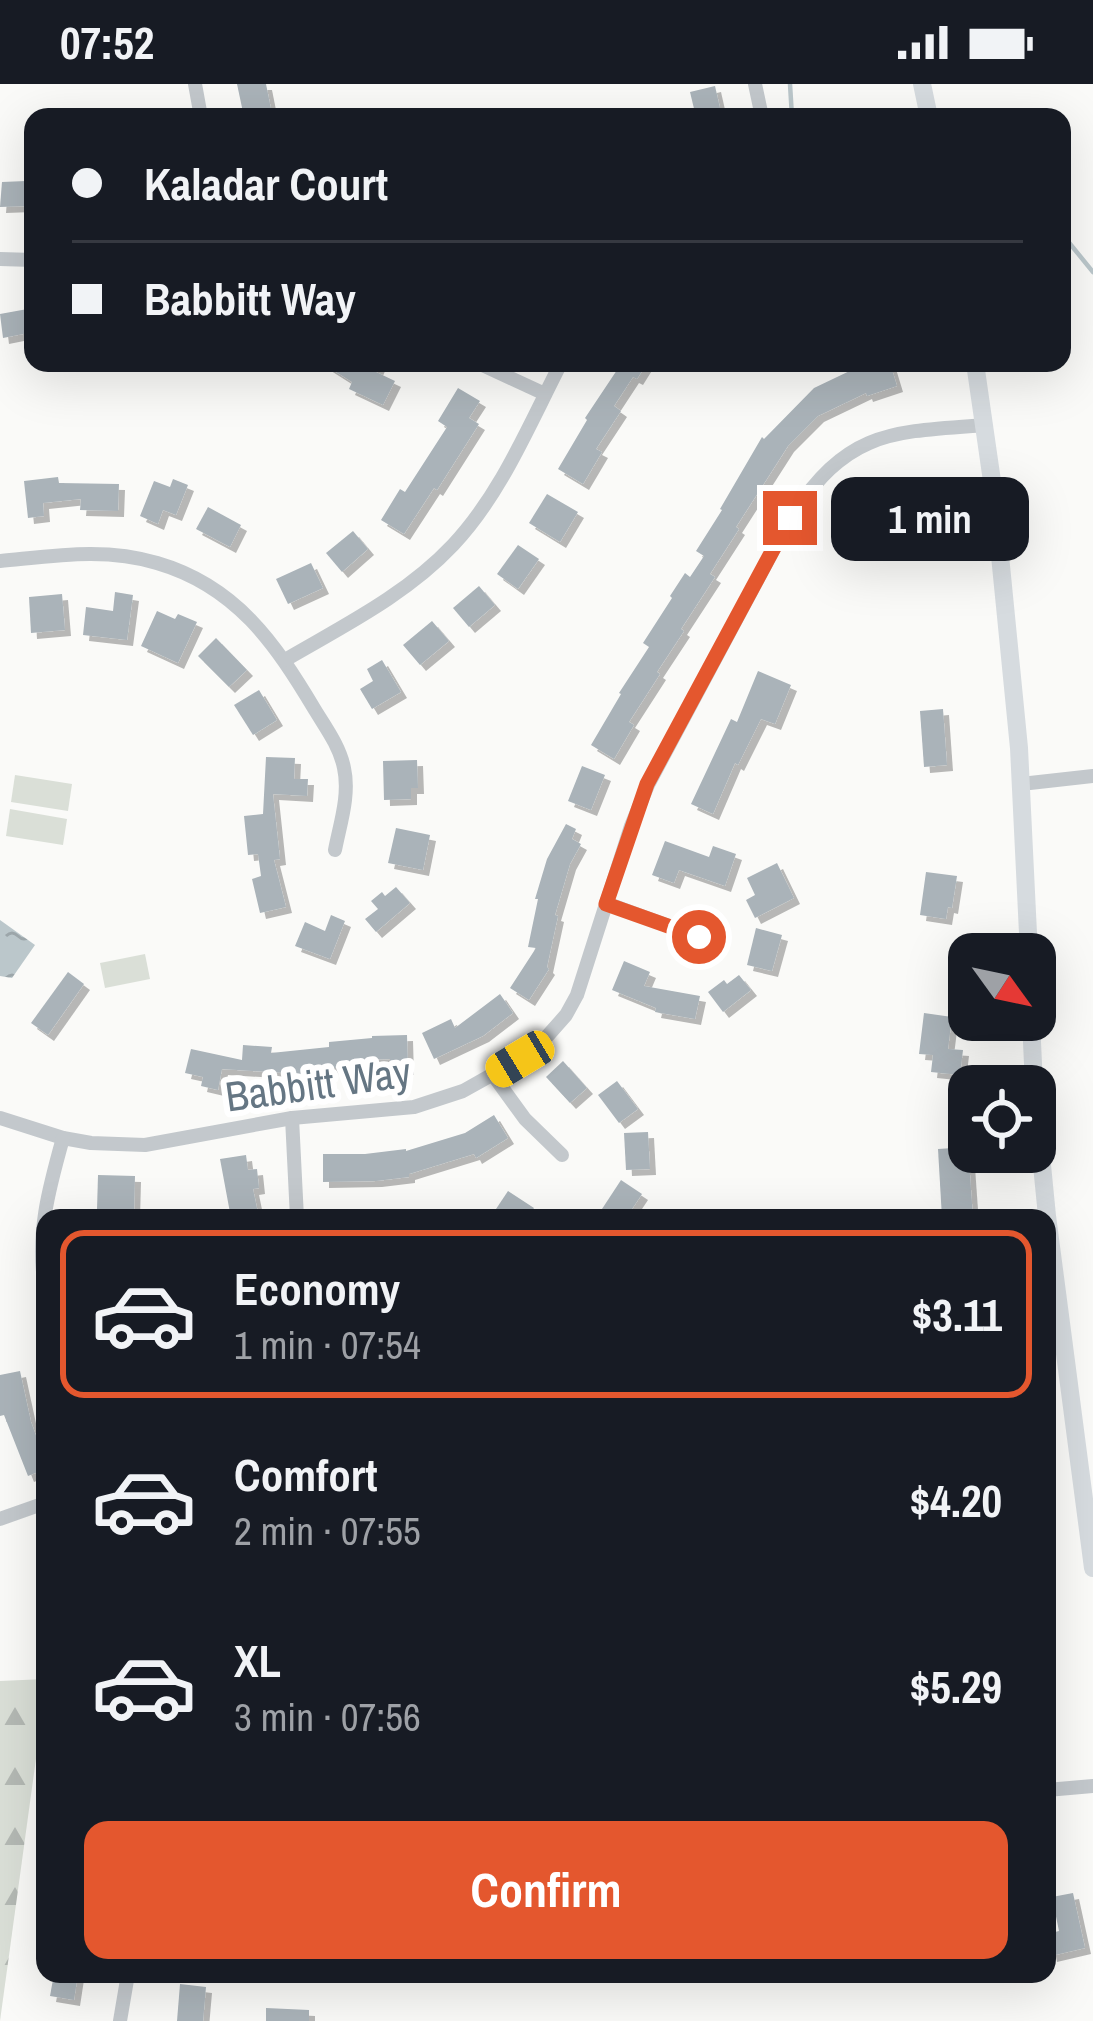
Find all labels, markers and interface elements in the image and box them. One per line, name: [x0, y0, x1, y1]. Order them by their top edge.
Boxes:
text: 07:52: [60, 12, 154, 73]
text: Kaladar Court: [144, 153, 388, 214]
text: Babbitt Way: [144, 268, 356, 329]
callout: 1 min: [832, 476, 1030, 560]
route end: [763, 491, 817, 545]
text: 1 min: [888, 493, 972, 545]
route start: [672, 910, 726, 964]
north arrow: [948, 933, 1056, 1041]
map controls: [948, 933, 1056, 1173]
car: [480, 1025, 560, 1093]
street label: Babbitt Way: [222, 1043, 414, 1125]
button: locate: [948, 1065, 1056, 1173]
text: Economy: [234, 1258, 400, 1319]
icon: car: [90, 1260, 198, 1368]
text: $3.11: [912, 1284, 1002, 1345]
text: 1 min · 07:54: [234, 1319, 421, 1371]
text: Comfort: [234, 1444, 377, 1505]
icon: car: [90, 1446, 198, 1554]
text: $4.20: [910, 1470, 1002, 1531]
text: 2 min · 07:55: [234, 1505, 421, 1557]
text: XL: [234, 1630, 281, 1691]
icon: car: [90, 1632, 198, 1740]
text: $5.29: [910, 1656, 1002, 1717]
text: 3 min · 07:56: [234, 1691, 421, 1743]
button: Confirm: [84, 1821, 1008, 1959]

